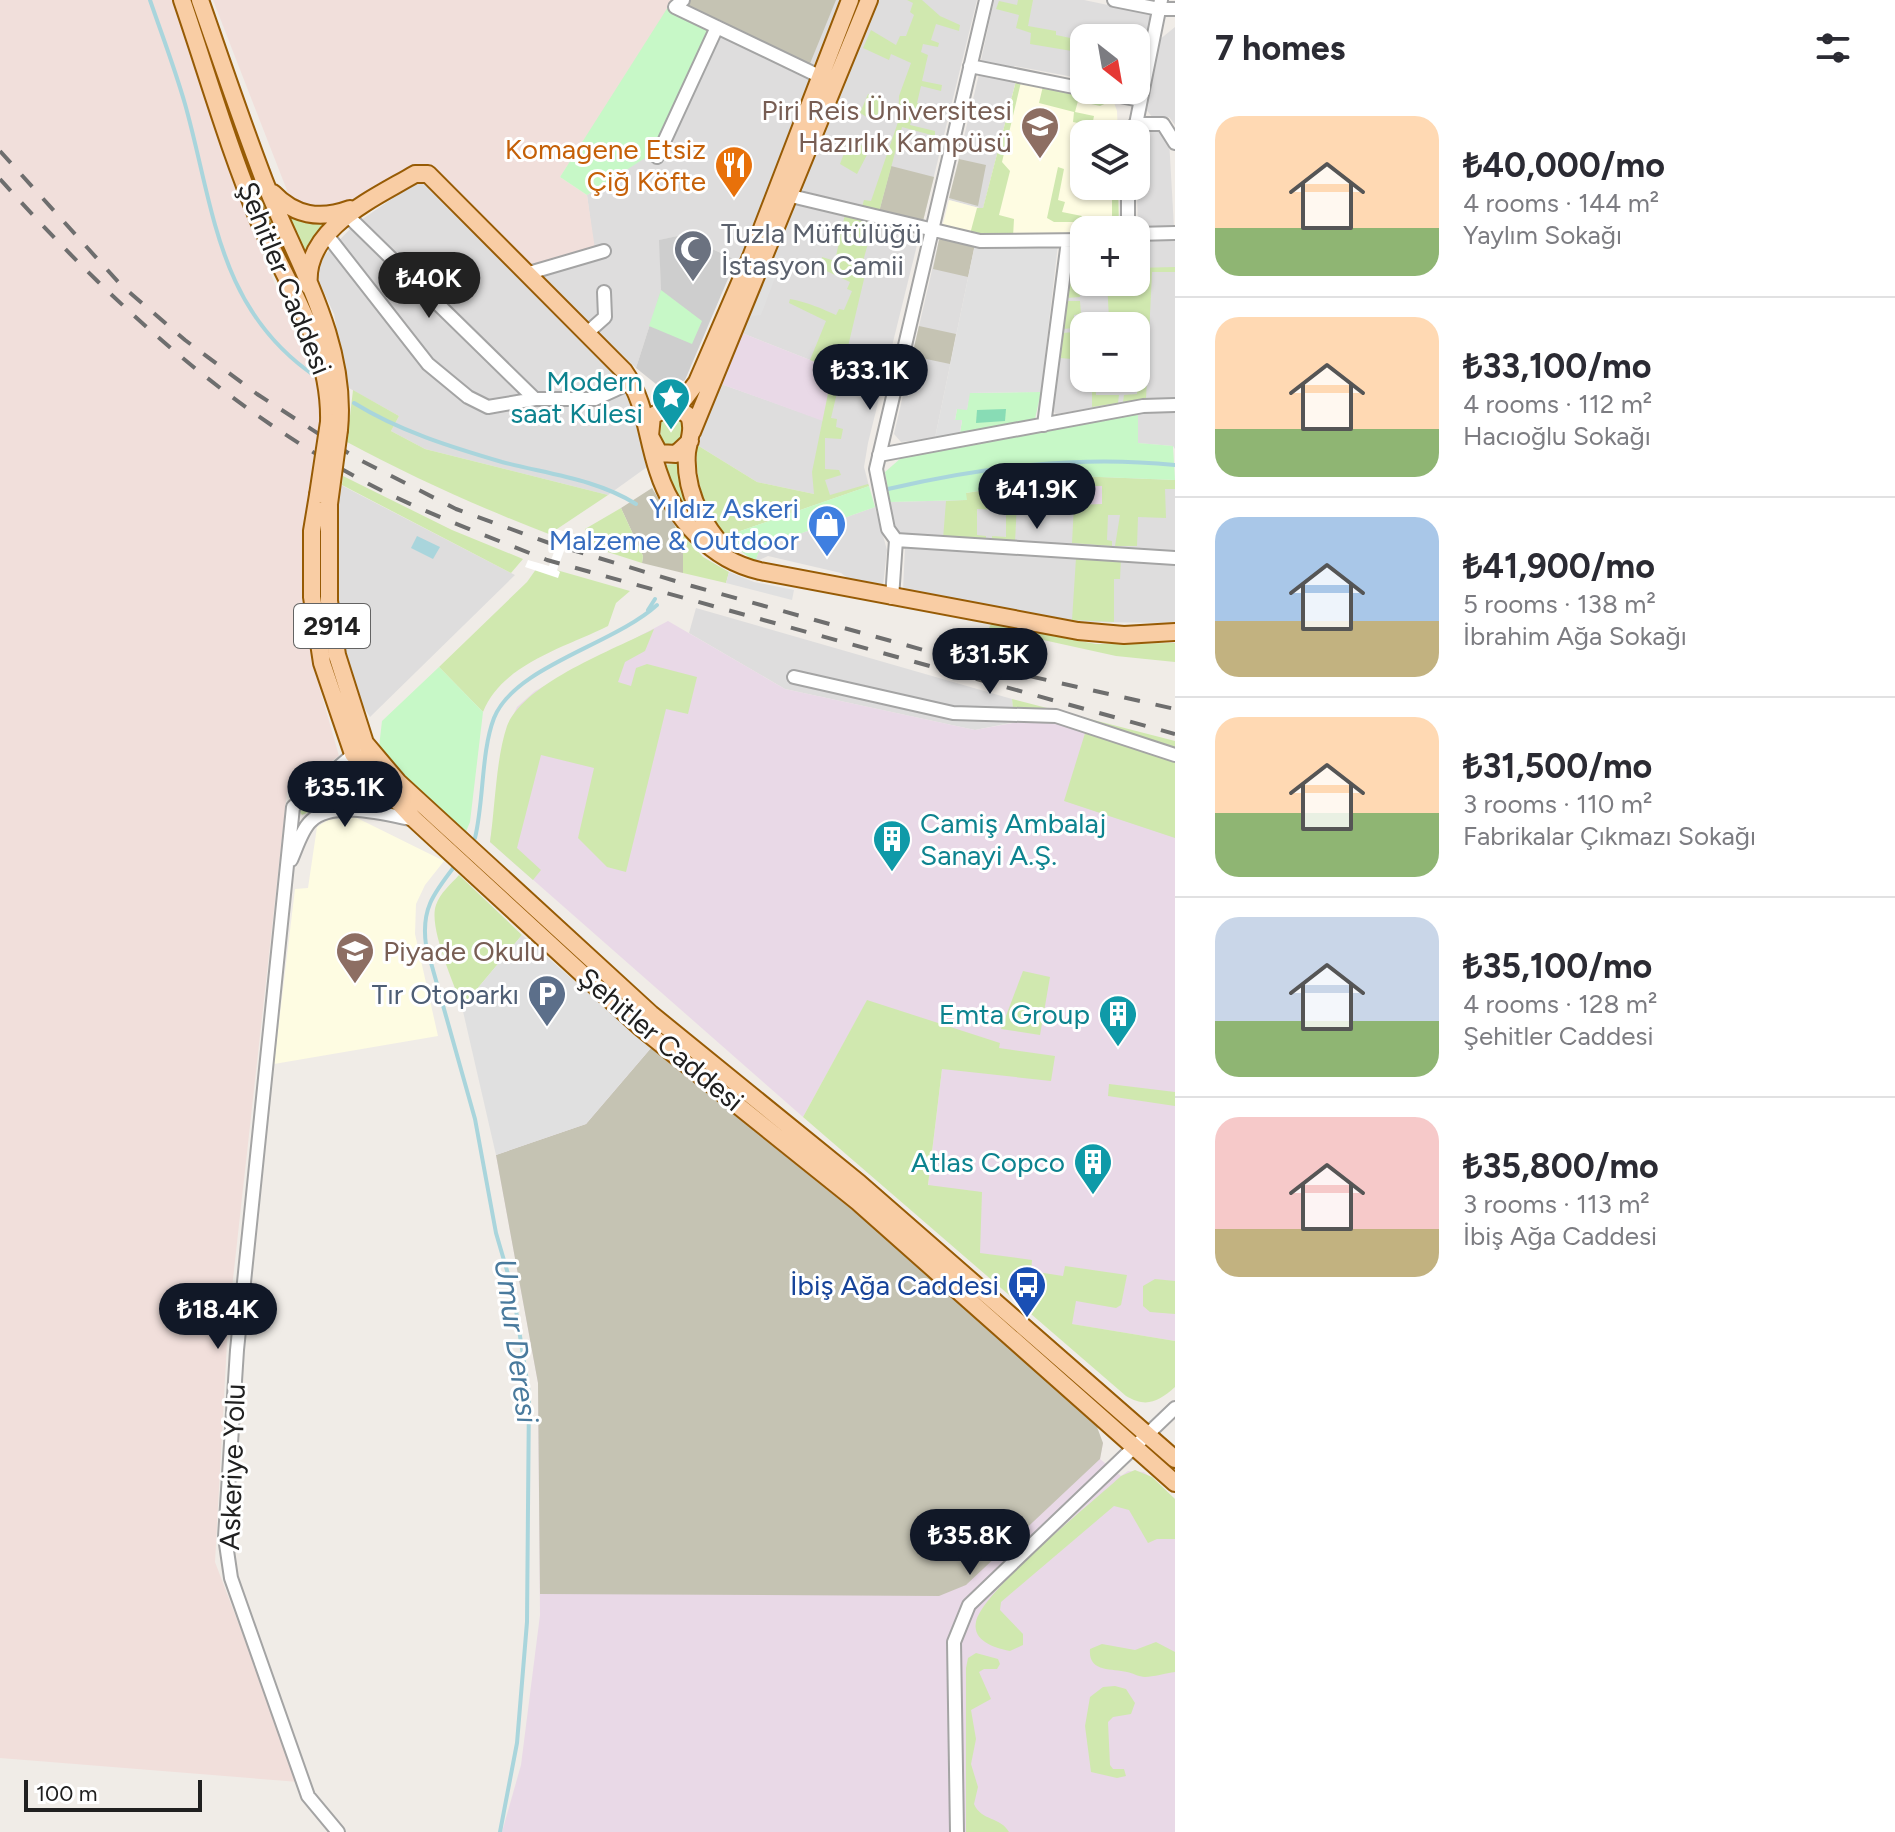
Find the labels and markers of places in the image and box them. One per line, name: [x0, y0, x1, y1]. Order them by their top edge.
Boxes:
place label: Piri Reis Üniversitesi Hazırlık Kampüsü: [761, 93, 1012, 159]
school or university icon: Piri Reis Üniversitesi Hazırlık Kampüsü: [1019, 105, 1061, 160]
place label: Komagene Etsiz Çiğ Köfte: [505, 132, 706, 198]
restaurant icon: Komagene Etsiz Çiğ Köfte: [713, 144, 755, 199]
place label: Tuzla Müftülüğü İstasyon Camii: [721, 216, 922, 282]
mosque icon: Tuzla Müftülüğü İstasyon Camii: [672, 228, 714, 283]
pin: ₺40K: [382, 252, 476, 320]
pin: ₺33.1K: [805, 344, 935, 412]
place label: Modern saat Kulesi: [510, 364, 643, 430]
place icon: Modern saat Kulesi: [650, 376, 692, 431]
pin: ₺41.9K: [972, 463, 1102, 531]
place label: Yıldız Askeri Malzeme & Outdoor: [549, 491, 800, 557]
shop icon: Yıldız Askeri Malzeme & Outdoor: [806, 503, 848, 558]
pin: ₺31.5K: [925, 628, 1055, 696]
pin: ₺35.1K: [280, 761, 410, 829]
place label: Camiş Ambalaj Sanayi A.Ş.: [920, 806, 1106, 872]
building icon: Camiş Ambalaj Sanayi A.Ş.: [871, 818, 913, 873]
school or university icon: Piyade Okulu: [334, 930, 376, 985]
place label: Piyade Okulu: [383, 934, 546, 968]
parking icon: Tır Otoparkı: [526, 973, 568, 1028]
place label: Tır Otoparkı: [372, 977, 519, 1011]
building icon: Emta Group: [1097, 993, 1139, 1048]
place label: Emta Group: [939, 997, 1090, 1031]
building icon: Atlas Copco: [1072, 1141, 1114, 1196]
place label: Atlas Copco: [911, 1145, 1065, 1179]
bus stop icon: İbiş Ağa Caddesi: [1006, 1264, 1048, 1319]
place label: İbiş Ağa Caddesi: [790, 1268, 999, 1302]
pin: ₺18.4K: [153, 1283, 283, 1351]
pin: ₺35.8K: [905, 1509, 1035, 1577]

